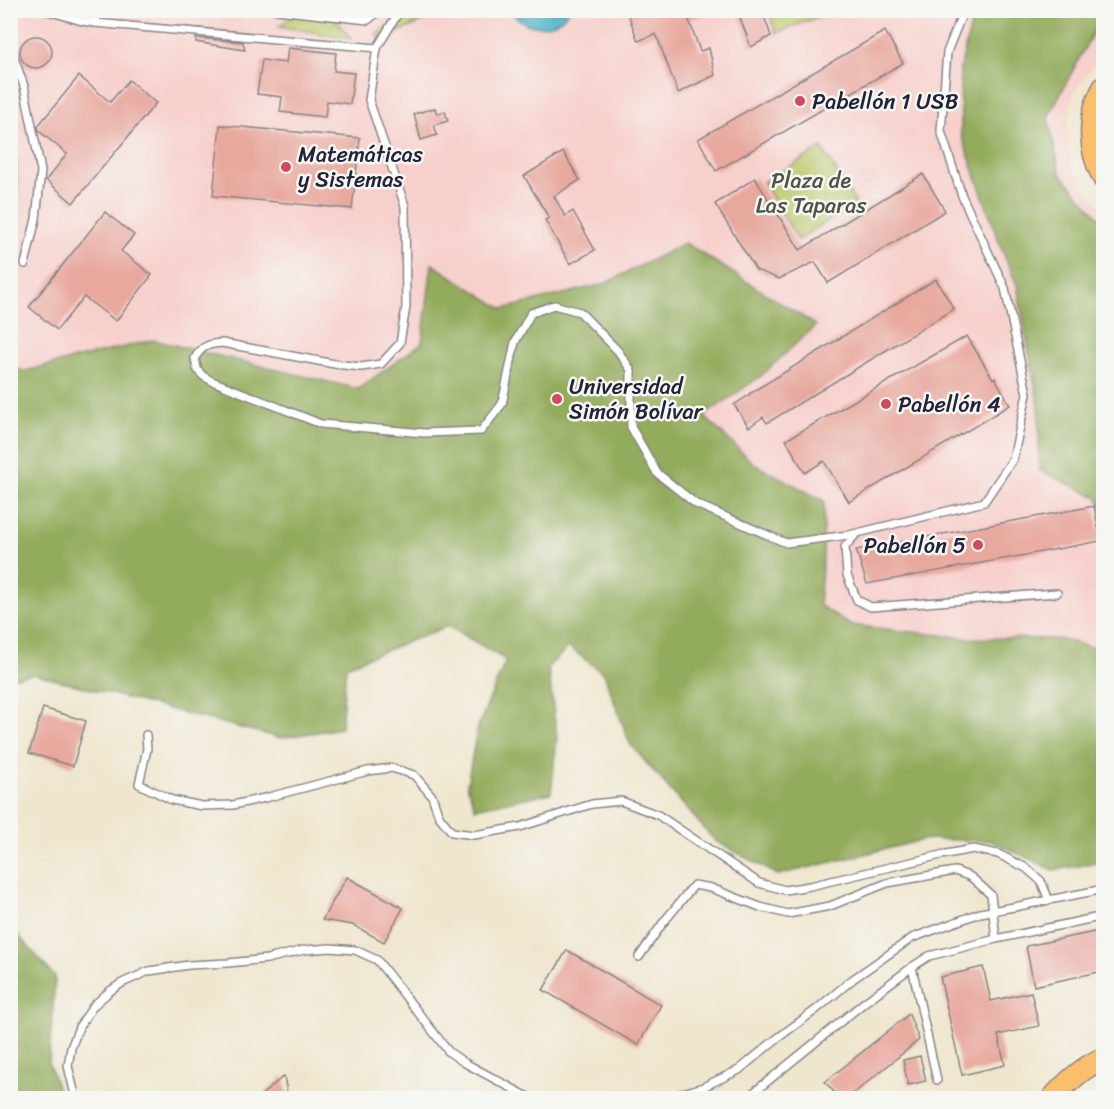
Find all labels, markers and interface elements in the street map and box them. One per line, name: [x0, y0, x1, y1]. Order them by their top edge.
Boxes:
place label: Pabellón 1 USB: [812, 82, 959, 121]
marker: Pabellón 1 USB: [793, 94, 807, 108]
place label: Matemáticas y Sistemas: [298, 135, 424, 199]
marker: Matemáticas y Sistemas: [279, 160, 293, 174]
park label: Plaza de Las Taparas: [756, 161, 867, 225]
place label: Universidad Simón Bolívar: [569, 367, 704, 431]
place label: Pabellón 4: [898, 385, 1001, 424]
marker: Universidad Simón Bolívar: [550, 392, 564, 406]
marker: Pabellón 4: [879, 397, 893, 411]
place label: Pabellón 5: [863, 526, 966, 565]
marker: Pabellón 5: [971, 538, 985, 552]

